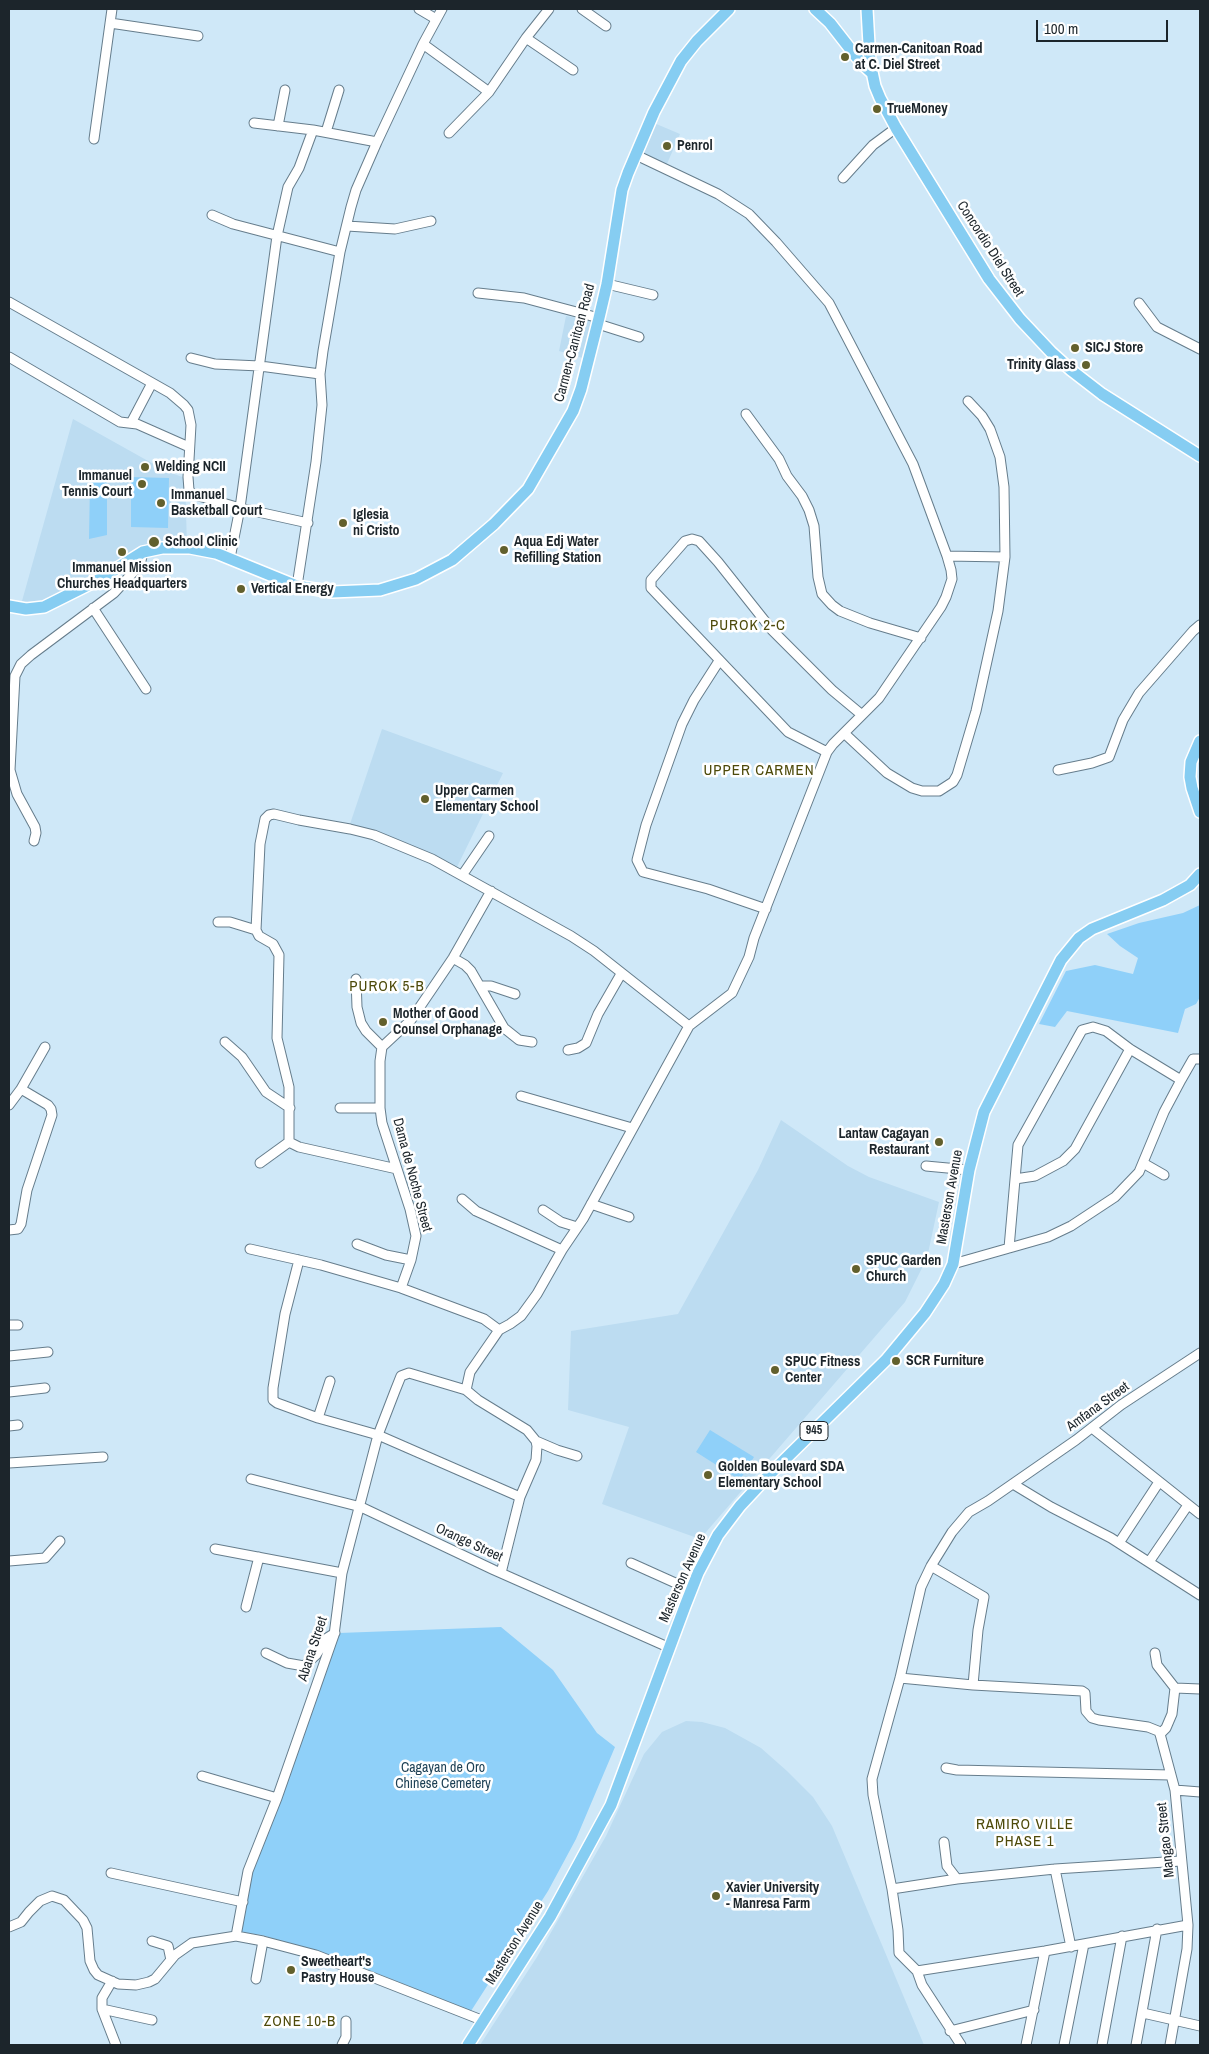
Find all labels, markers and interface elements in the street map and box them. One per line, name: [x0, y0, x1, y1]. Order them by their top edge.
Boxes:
scale bar: [1039, 10, 1172, 42]
text: 100 m: [1044, 18, 1078, 39]
place label: Carmen-Canitoan Road at C. Diel Street: [855, 41, 983, 74]
marker: Carmen-Canitoan Road at C. Diel Street: [839, 51, 851, 63]
place label: TrueMoney: [887, 101, 948, 117]
marker: TrueMoney: [871, 103, 883, 115]
place label: Penrol: [677, 138, 713, 154]
marker: Penrol: [661, 140, 673, 152]
street label: Concordio Diel Street: [953, 198, 1027, 300]
street label: Carmen-Canitoan Road: [551, 282, 599, 404]
place label: SICJ Store: [1085, 340, 1143, 356]
marker: SICJ Store: [1069, 342, 1081, 354]
place label: Trinity Glass: [1007, 357, 1076, 373]
marker: Trinity Glass: [1080, 359, 1092, 371]
place label: Welding NCII: [155, 459, 226, 475]
marker: Welding NCII: [139, 461, 151, 473]
place label: Immanuel Tennis Court: [62, 468, 132, 501]
marker: Immanuel Tennis Court: [136, 478, 148, 490]
place label: Immanuel Basketball Court: [171, 487, 262, 520]
marker: Immanuel Basketball Court: [155, 497, 167, 509]
place label: Iglesia ni Cristo: [353, 507, 400, 540]
marker: Iglesia ni Cristo: [337, 517, 349, 529]
place label: School Clinic: [165, 534, 238, 550]
place label: Aqua Edj Water Refilling Station: [514, 534, 601, 566]
marker: School Clinic: [147, 535, 161, 549]
marker: Aqua Edj Water Refilling Station: [498, 544, 510, 556]
marker: Immanuel Mission Churches Headquarters: [116, 546, 128, 558]
place label: Immanuel Mission Churches Headquarters: [57, 560, 187, 592]
place label: Vertical Energy: [251, 581, 334, 597]
marker: Vertical Energy: [235, 583, 247, 595]
district label: PUROK 2-C: [709, 617, 787, 635]
district label: UPPER CARMEN: [702, 762, 816, 780]
place label: Upper Carmen Elementary School: [435, 783, 538, 816]
marker: Upper Carmen Elementary School: [419, 793, 431, 805]
district label: PUROK 5-B: [348, 978, 426, 996]
place label: Mother of Good Counsel Orphanage: [393, 1006, 502, 1038]
marker: Mother of Good Counsel Orphanage: [377, 1016, 389, 1028]
street label: Dama de Noche Street: [389, 1116, 435, 1234]
place label: Lantaw Cagayan Restaurant: [838, 1126, 929, 1158]
marker: Lantaw Cagayan Restaurant: [933, 1136, 945, 1148]
street label: Masterson Avenue: [933, 1149, 967, 1245]
place label: SPUC Garden Church: [866, 1253, 941, 1285]
marker: SPUC Garden Church: [850, 1263, 862, 1275]
place label: SCR Furniture: [906, 1353, 984, 1369]
place label: SPUC Fitness Center: [785, 1354, 860, 1386]
marker: SCR Furniture: [890, 1355, 902, 1367]
marker: SPUC Fitness Center: [769, 1364, 781, 1376]
street label: Amfana Street: [1063, 1379, 1133, 1435]
road number: 945: [800, 1422, 828, 1440]
place label: Golden Boulevard SDA Elementary School: [718, 1459, 844, 1491]
marker: Golden Boulevard SDA Elementary School: [702, 1469, 714, 1481]
street label: Orange Street: [433, 1520, 505, 1566]
street label: Masterson Avenue: [656, 1531, 710, 1625]
street label: Abana Street: [295, 1615, 331, 1683]
park label: Cagayan de Oro Chinese Cemetery: [395, 1760, 491, 1792]
street label: Mangao Street: [1154, 1802, 1178, 1878]
district label: RAMIRO VILLE PHASE 1: [974, 1816, 1076, 1851]
place label: Xavier University - Manresa Farm: [726, 1880, 819, 1912]
marker: Xavier University - Manresa Farm: [710, 1890, 722, 1902]
street label: Masterson Avenue: [483, 1898, 547, 1988]
place label: Sweetheart's Pastry House: [301, 1954, 374, 1986]
marker: Sweetheart's Pastry House: [285, 1964, 297, 1976]
district label: ZONE 10-B: [263, 2013, 337, 2031]

